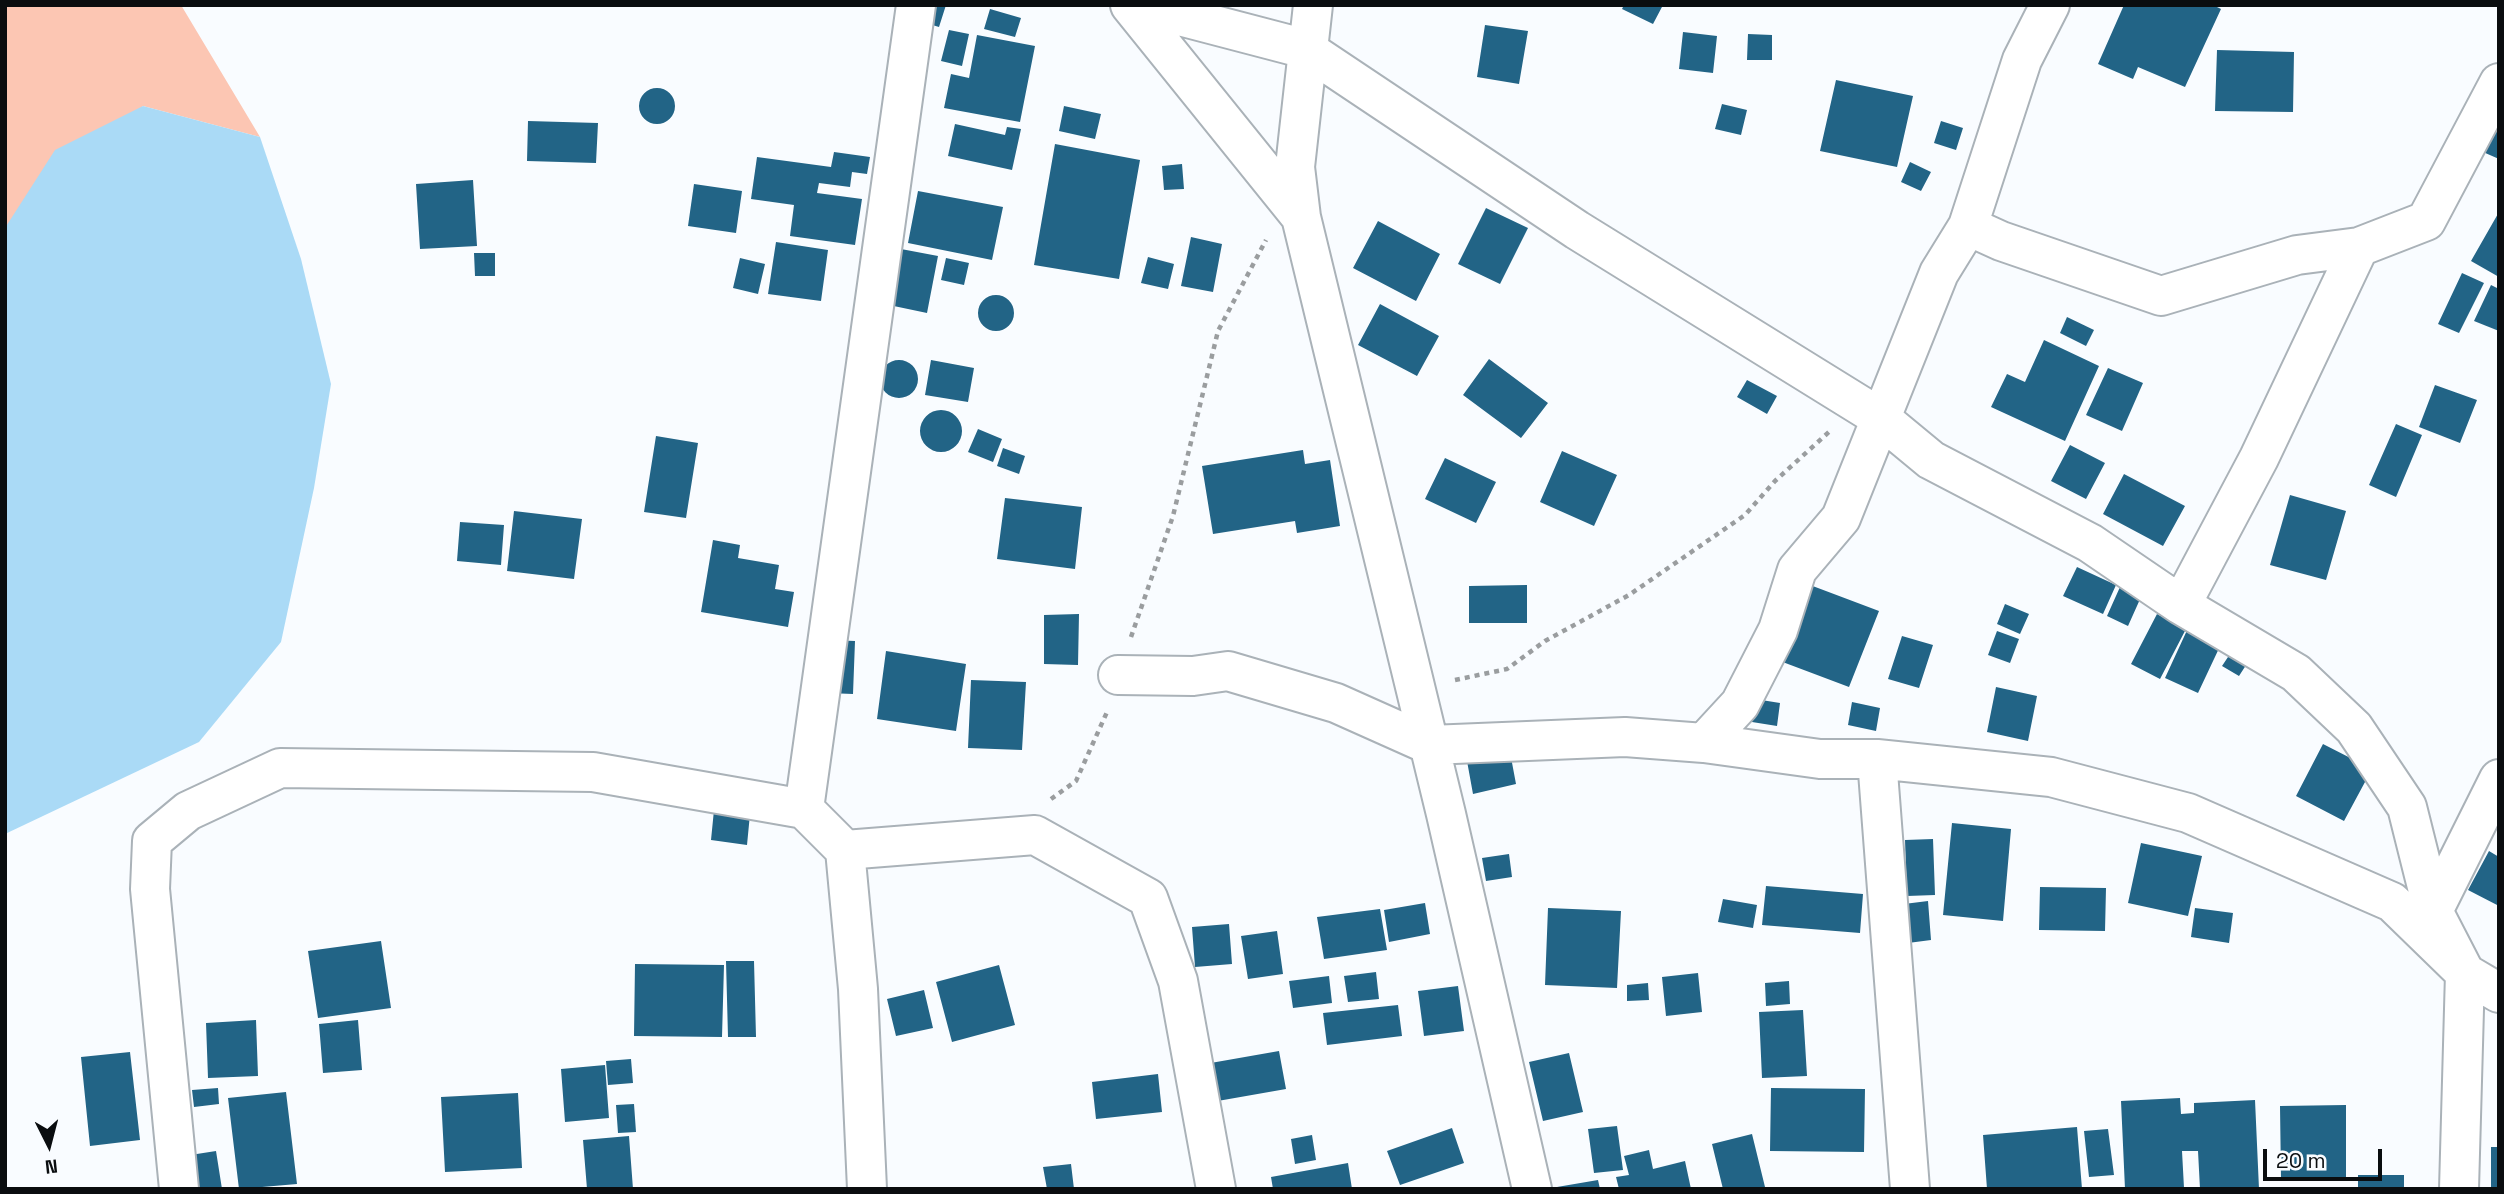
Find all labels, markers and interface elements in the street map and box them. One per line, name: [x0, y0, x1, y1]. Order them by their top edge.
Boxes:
north arrow: [14, 1110, 84, 1180]
scale bar: [2266, 1134, 2385, 1178]
text: 20 m: [2276, 1147, 2326, 1174]
text: N: [44, 1153, 59, 1179]

